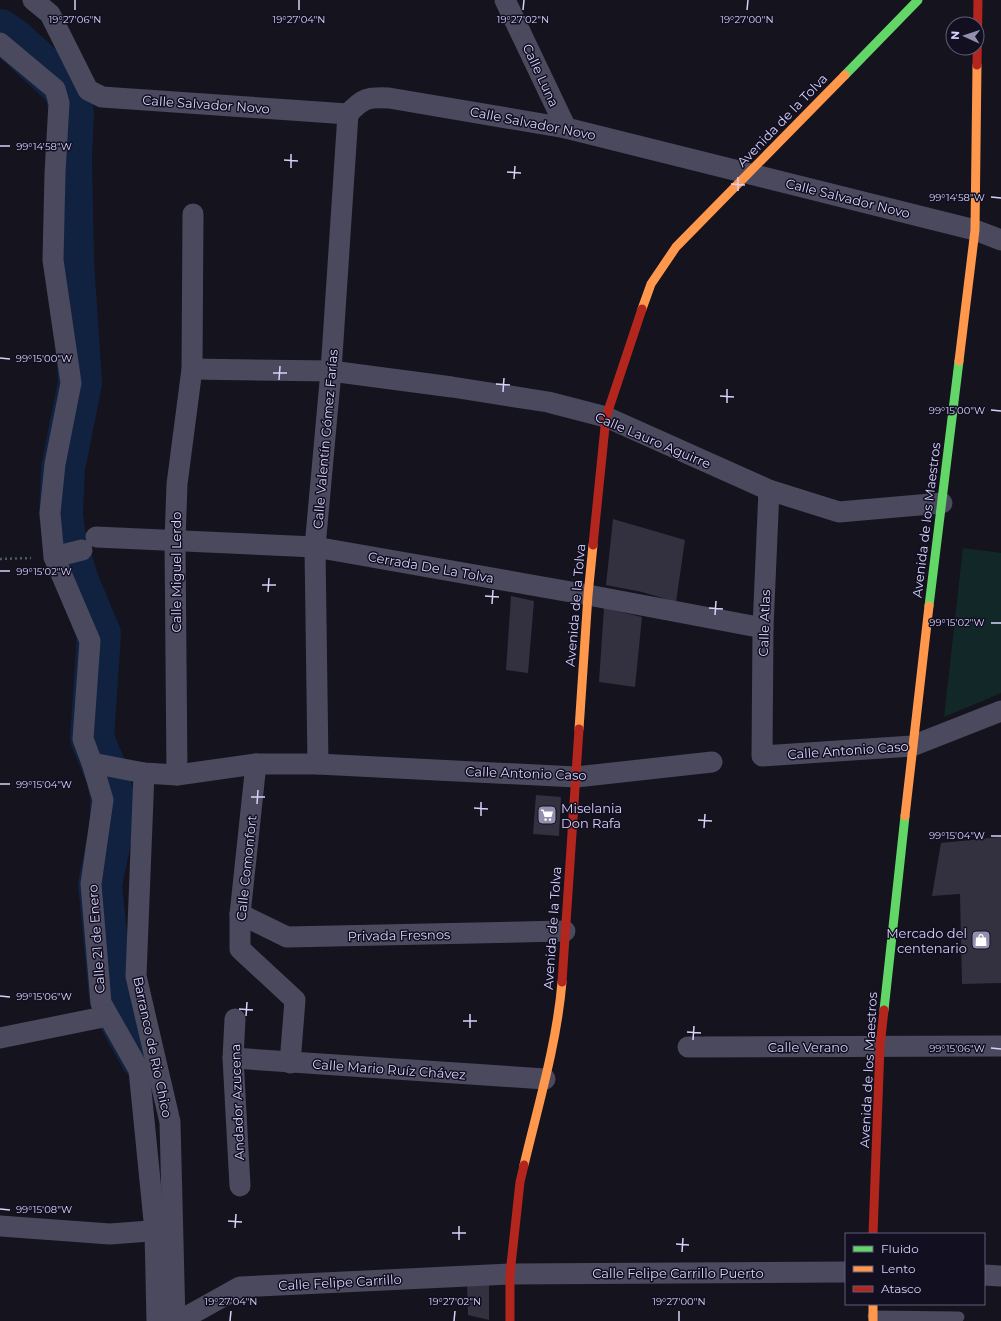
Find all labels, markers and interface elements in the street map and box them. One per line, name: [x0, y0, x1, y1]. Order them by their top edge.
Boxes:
text: 19°27'06"N: [49, 13, 101, 26]
text: 19°27'04"N: [273, 13, 325, 26]
text: 19°27'02"N: [497, 13, 549, 26]
text: 19°27'00"N: [720, 13, 774, 26]
north arrow: [945, 16, 985, 56]
text: N: [948, 31, 962, 40]
street label: Calle Luna: [519, 41, 563, 109]
street label: Avenida de la Tolva: [733, 70, 831, 170]
street label: Calle Salvador Novo: [142, 92, 270, 116]
street label: Calle Salvador Novo: [469, 103, 597, 143]
text: 99°14'58"W: [16, 140, 72, 153]
street label: Calle Salvador Novo: [784, 175, 912, 221]
text: 99°14'58"W: [929, 191, 985, 204]
street label: Calle Valentín Gómez Farías: [309, 349, 341, 529]
text: 99°15'00"W: [16, 352, 72, 365]
text: 99°15'00"W: [929, 404, 985, 417]
street label: Calle Lauro Aguirre: [593, 408, 713, 472]
street label: Avenida de los Maestros: [909, 441, 943, 599]
street label: Calle Miguel Lerdo: [168, 512, 184, 632]
street label: Avenida de la Tolva: [562, 543, 588, 667]
street label: Cerrada De La Tolva: [367, 548, 495, 586]
text: 99°15'02"W: [16, 565, 72, 578]
street label: Calle Atlas: [755, 589, 773, 657]
text: 99°15'02"W: [929, 616, 985, 629]
street label: Calle Antonio Caso: [787, 738, 909, 762]
street label: Calle Antonio Caso: [465, 763, 587, 783]
text: 99°15'04"W: [16, 778, 72, 791]
place label: Miselania Don Rafa: [561, 800, 622, 831]
supermarket icon: Miselania Don Rafa: [536, 804, 558, 826]
street label: Calle Comonfort: [233, 814, 259, 922]
text: 99°15'04"W: [929, 829, 985, 842]
street label: Avenida de la Tolva: [540, 866, 564, 990]
street label: Calle 21 de Enero: [84, 884, 108, 994]
place label: Mercado del centenario: [886, 925, 967, 956]
street label: Privada Fresnos: [348, 926, 450, 944]
shop icon: Mercado del centenario: [970, 929, 992, 951]
street label: Barranco de Rio Chico: [130, 975, 176, 1119]
text: 99°15'06"W: [16, 990, 72, 1003]
street label: Avenida de los Maestros: [856, 991, 880, 1149]
street label: Calle Verano: [768, 1039, 848, 1055]
text: 99°15'06"W: [929, 1042, 985, 1055]
street label: Andador Azucena: [227, 1044, 247, 1160]
street label: Calle Mario Ruíz Chávez: [312, 1056, 467, 1082]
text: 99°15'08"W: [16, 1203, 72, 1216]
legend: [845, 1233, 985, 1305]
text: Fluido: [881, 1241, 919, 1256]
text: Lento: [881, 1261, 916, 1276]
street label: Calle Felipe Carrillo Puerto: [592, 1265, 764, 1281]
street label: Calle Felipe Carrillo: [278, 1271, 402, 1293]
text: Atasco: [881, 1281, 921, 1296]
text: 19°27'04"N: [205, 1295, 257, 1308]
text: 19°27'02"N: [429, 1295, 481, 1308]
text: 19°27'00"N: [652, 1295, 706, 1308]

